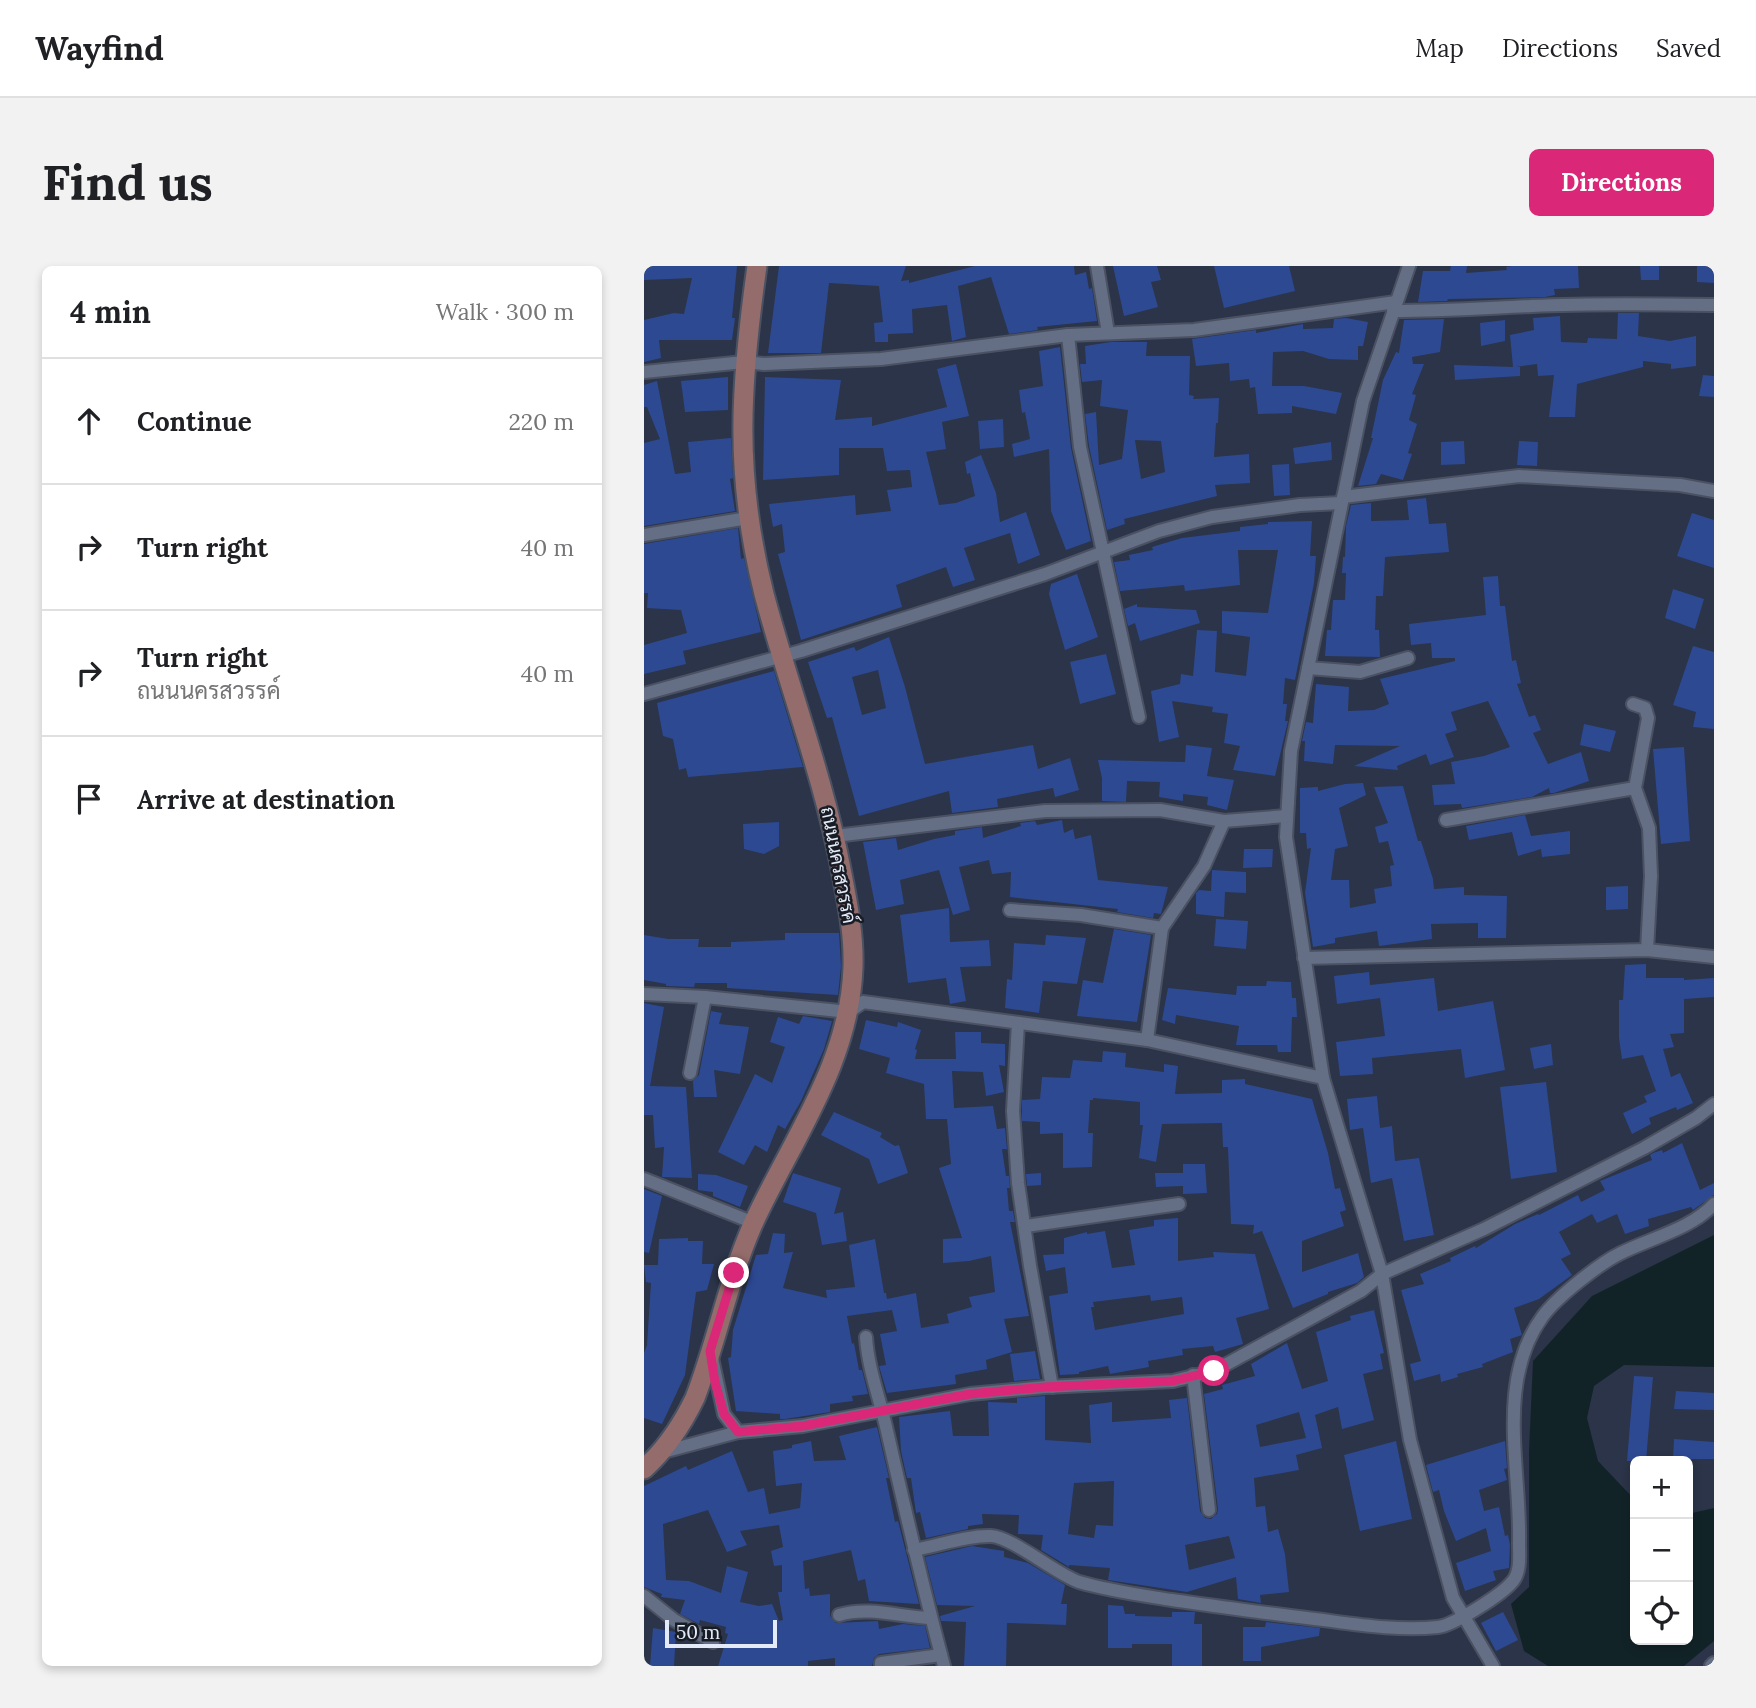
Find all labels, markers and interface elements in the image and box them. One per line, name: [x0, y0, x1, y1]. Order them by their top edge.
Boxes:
text: Wayfind: [35, 27, 164, 69]
text: Map: [1415, 33, 1464, 64]
text: Directions: [1502, 33, 1618, 64]
text: Saved: [1656, 33, 1721, 64]
button: Directions: [1529, 149, 1714, 216]
text: Find us: [42, 151, 213, 213]
text: 4 min: [70, 293, 151, 331]
text: Walk · 300 m: [436, 297, 574, 326]
icon: ahead: [70, 402, 108, 440]
text: Continue: [137, 405, 252, 438]
text: 220 m: [508, 407, 574, 436]
icon: right: [70, 528, 108, 566]
text: Turn right: [137, 531, 268, 564]
text: 40 m: [521, 533, 574, 562]
text: Turn right: [137, 641, 268, 674]
icon: right: [70, 654, 108, 692]
text: 40 m: [521, 659, 574, 688]
text: ถนนนครสวรรค์: [137, 676, 281, 705]
icon: arrive: [70, 780, 108, 818]
text: Arrive at destination: [137, 783, 395, 816]
street label: ถนนนครสวรรค์: [816, 804, 862, 926]
route end: [718, 1257, 749, 1288]
route start: [1198, 1355, 1229, 1386]
map controls: [1630, 1456, 1693, 1645]
button: +: [1630, 1456, 1693, 1519]
button: −: [1630, 1519, 1693, 1582]
button: locate: [1630, 1582, 1693, 1645]
scale bar: [665, 1617, 777, 1649]
text: 50 m: [676, 1620, 720, 1644]

